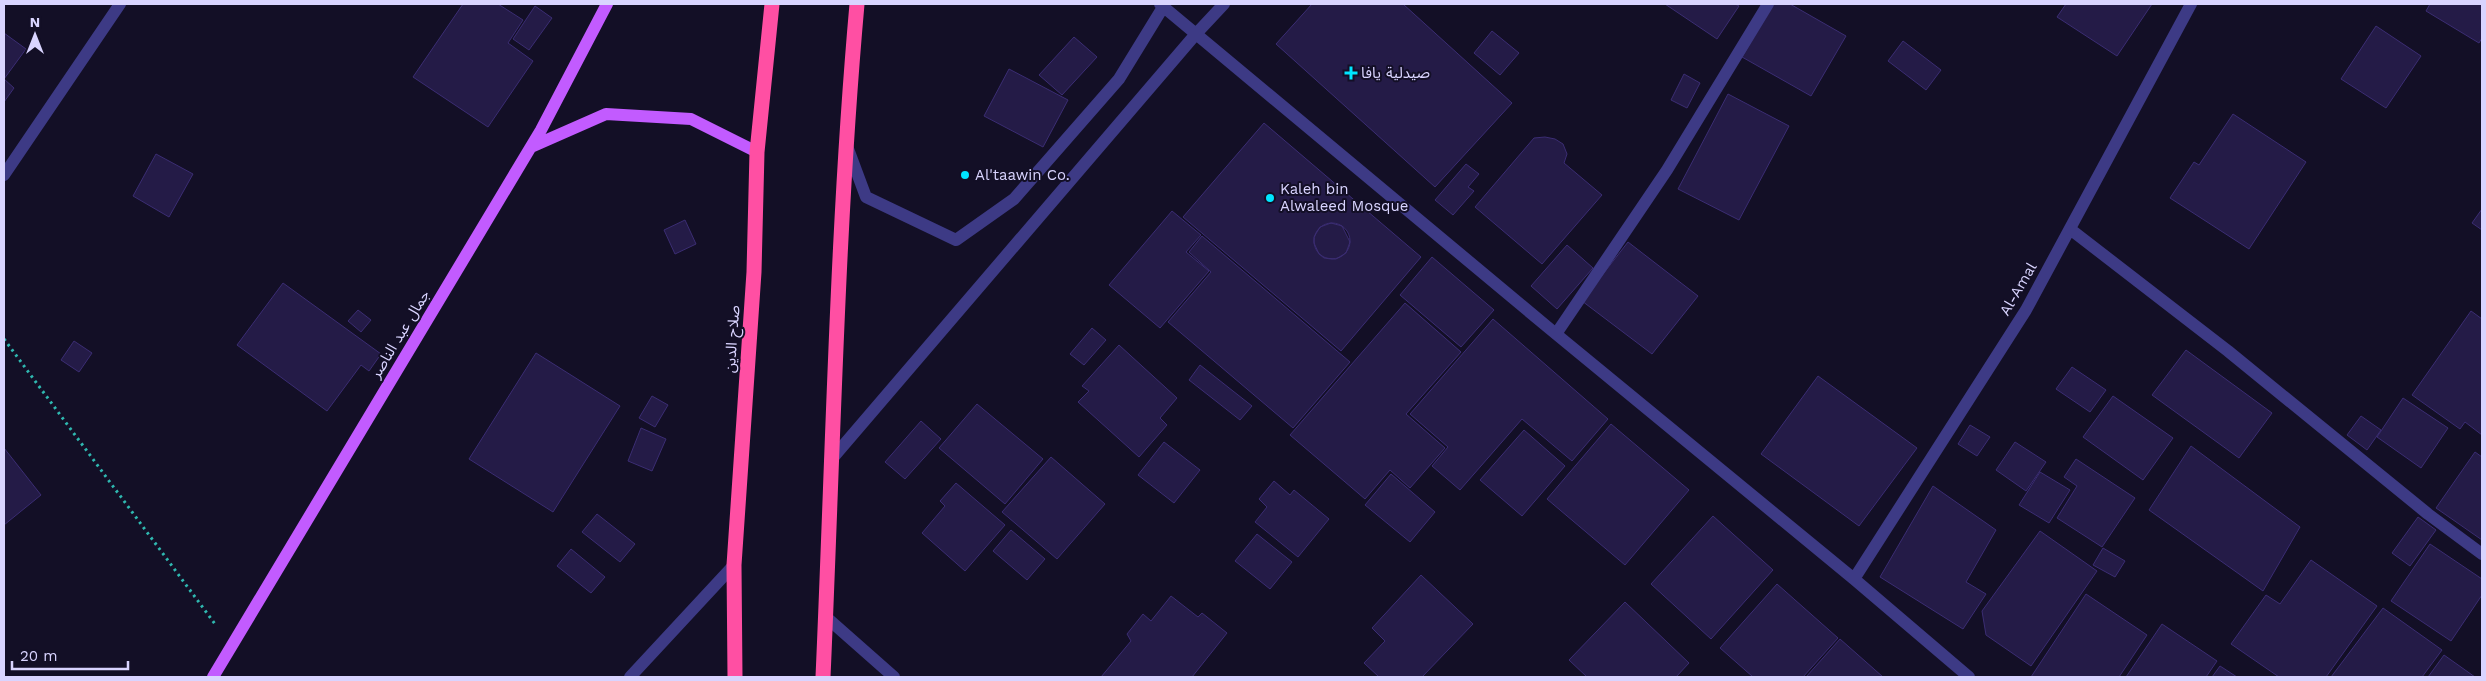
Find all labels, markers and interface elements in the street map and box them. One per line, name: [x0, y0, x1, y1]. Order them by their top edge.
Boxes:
north arrow: [10, 10, 60, 60]
text: N: [30, 14, 40, 30]
place label: صيدلية يافا: [1361, 64, 1430, 82]
marker: صيدلية يافا: [1345, 67, 1357, 79]
place label: Al'taawin Co.: [975, 166, 1070, 184]
marker: Al'taawin Co.: [959, 169, 971, 181]
place label: Kaleh bin Alwaleed Mosque: [1280, 180, 1408, 215]
marker: Kaleh bin Alwaleed Mosque: [1264, 192, 1276, 204]
street label: Al-Amal: [1996, 259, 2041, 319]
street label: جمال عبد الناصر: [366, 287, 433, 382]
street label: صلاح الدين: [721, 304, 746, 374]
scale bar: [12, 638, 129, 670]
text: 20 m: [20, 647, 58, 665]

